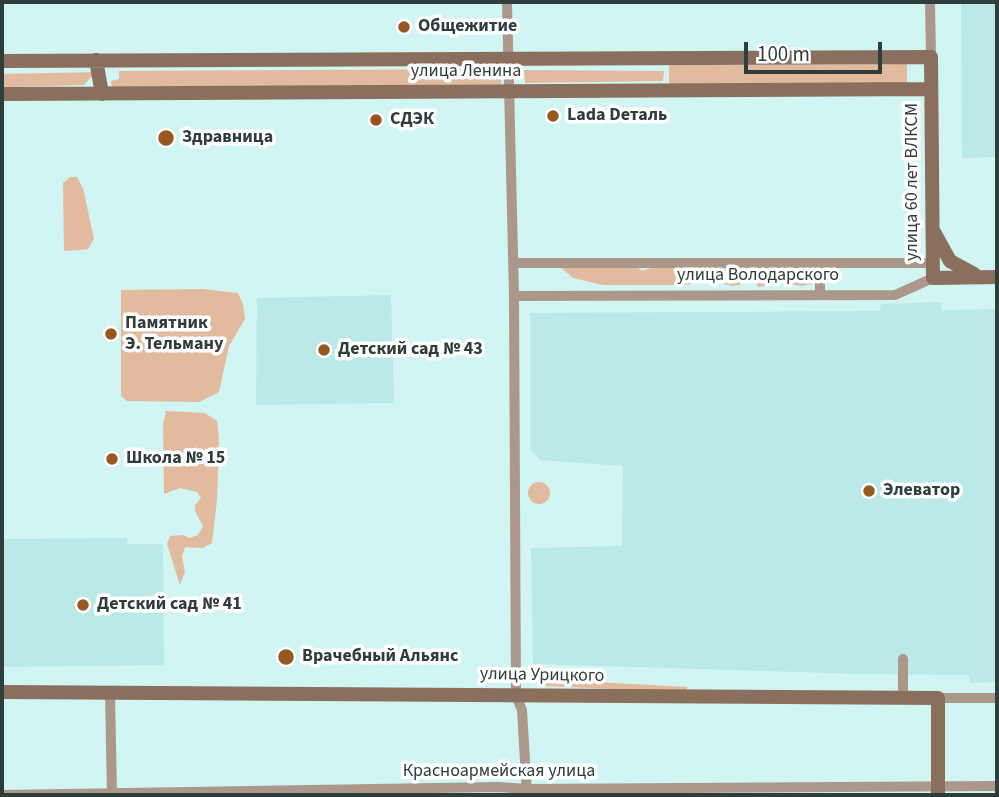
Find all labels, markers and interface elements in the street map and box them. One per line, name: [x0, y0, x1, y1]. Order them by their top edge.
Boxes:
place label: Общежитие: [418, 16, 517, 38]
marker: Общежитие: [396, 19, 412, 35]
scale bar: [747, 28, 885, 72]
text: 100 m: [757, 39, 810, 69]
street label: улица Ленина: [411, 61, 521, 83]
street label: улица 60 лет ВЛКСМ: [902, 103, 924, 261]
place label: Lada Dеталь: [567, 105, 667, 127]
marker: Lada Dеталь: [545, 108, 561, 124]
place label: СДЭК: [390, 109, 434, 131]
marker: СДЭК: [368, 112, 384, 128]
place label: Здравница: [182, 127, 273, 149]
marker: Здравница: [156, 128, 176, 148]
street label: улица Володарского: [677, 265, 839, 287]
place label: Памятник Э. Тельману: [125, 313, 223, 356]
marker: Памятник Э. Тельману: [103, 326, 119, 342]
place label: Детский сад № 43: [338, 339, 483, 361]
marker: Детский сад № 43: [316, 342, 332, 358]
place label: Школа № 15: [126, 448, 225, 470]
marker: Школа № 15: [104, 451, 120, 467]
place label: Элеватор: [883, 480, 960, 502]
marker: Элеватор: [861, 483, 877, 499]
place label: Детский сад № 41: [97, 594, 242, 616]
marker: Детский сад № 41: [75, 597, 91, 613]
place label: Врачебный Альянс: [302, 646, 458, 668]
marker: Врачебный Альянс: [276, 647, 296, 667]
street label: улица Урицкого: [480, 664, 604, 688]
street label: Красноармейская улица: [403, 761, 595, 783]

